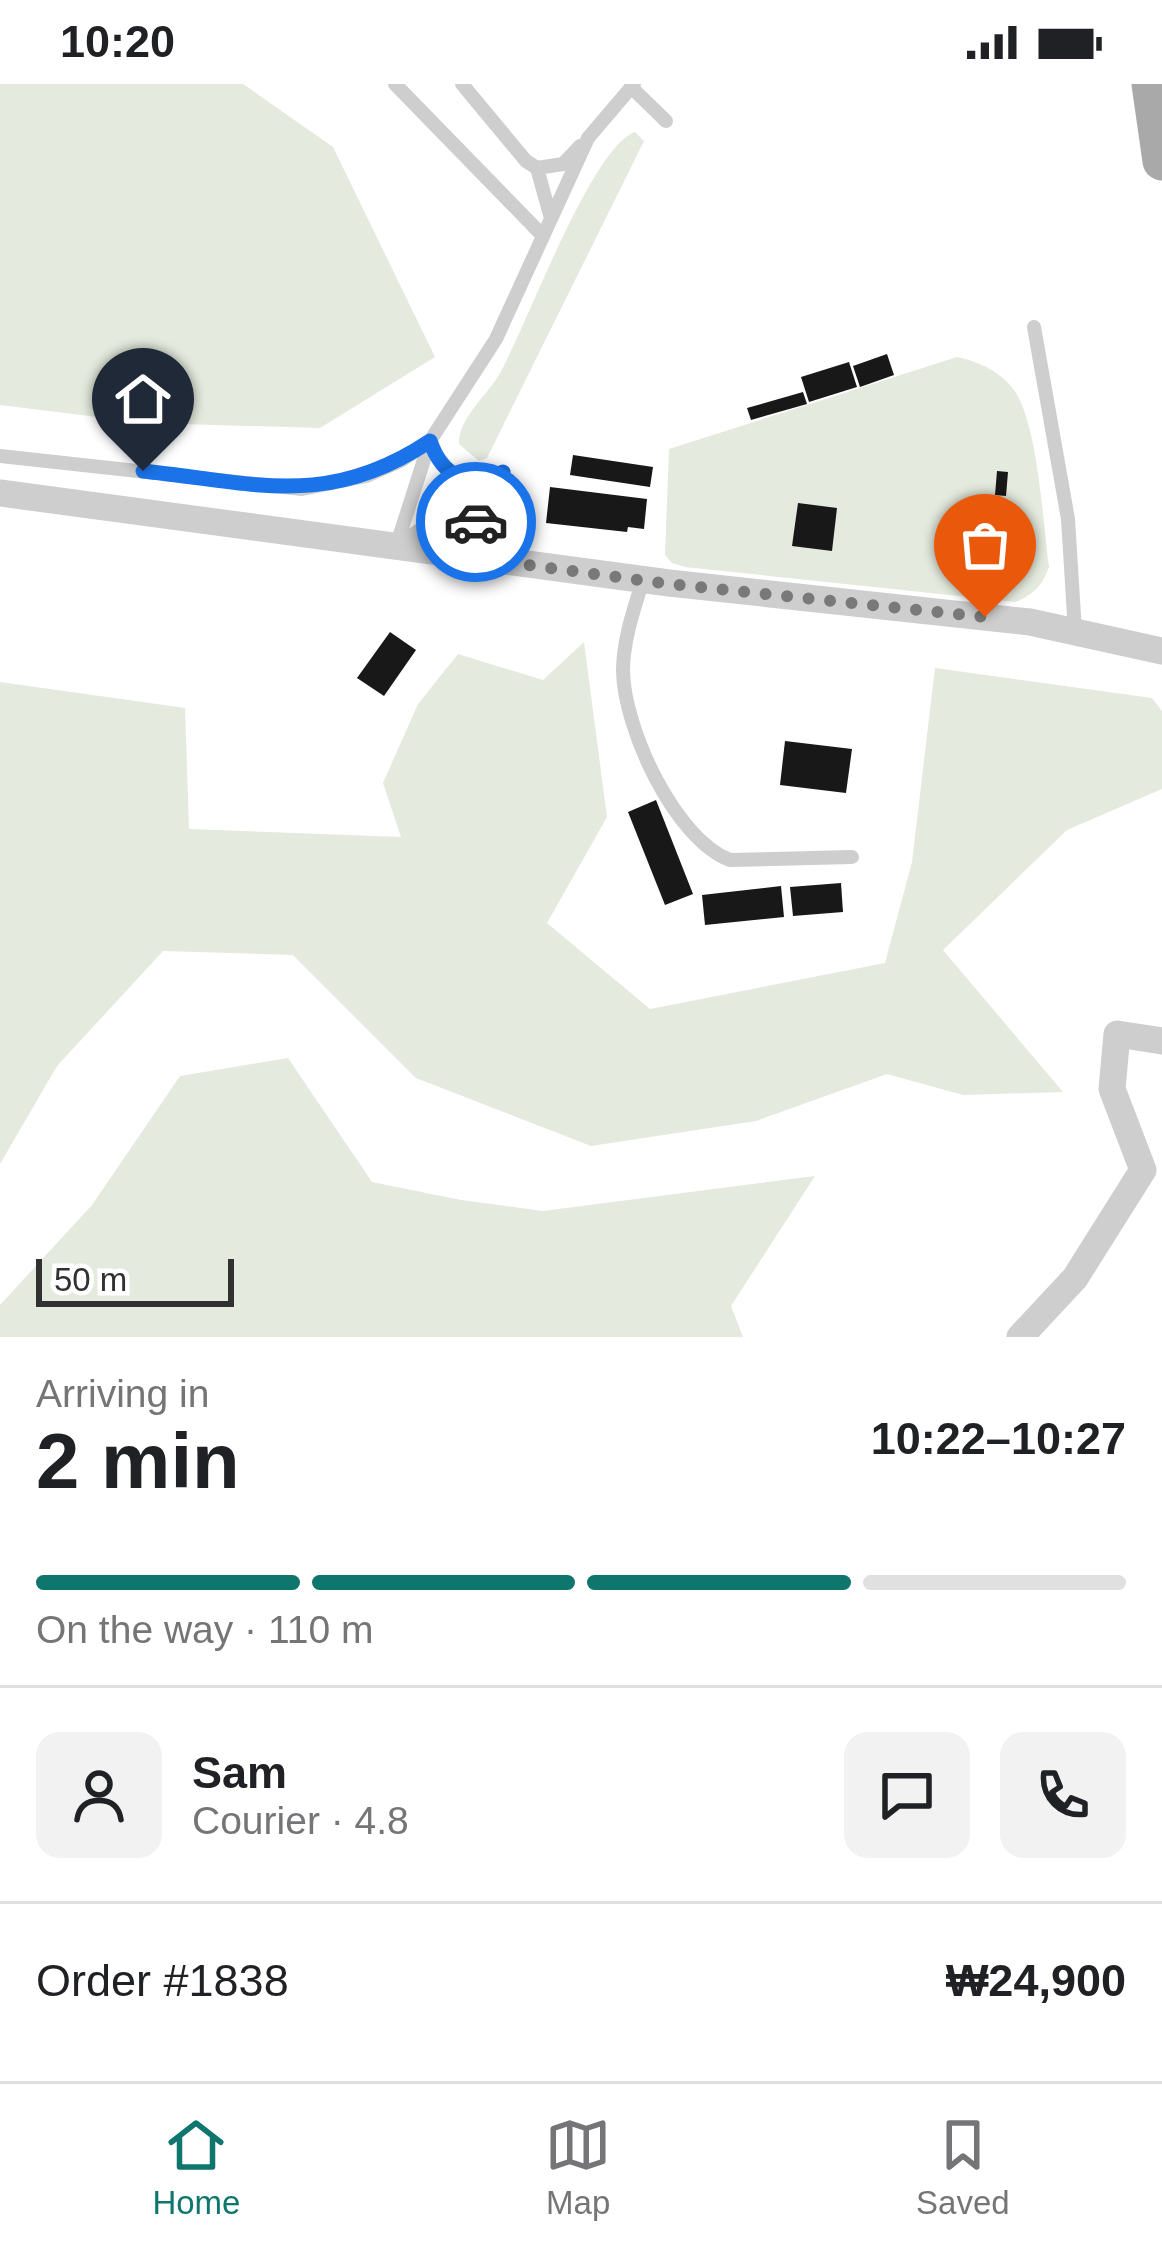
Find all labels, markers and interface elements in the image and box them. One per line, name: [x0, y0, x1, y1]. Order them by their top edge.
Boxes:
text: 10:20: [60, 16, 175, 67]
pin: [92, 348, 194, 471]
icon: home: [110, 366, 176, 432]
courier: [416, 462, 536, 582]
icon: car: [443, 489, 509, 555]
pin: [934, 494, 1036, 617]
icon: bag: [952, 512, 1018, 578]
scale bar: [36, 1253, 234, 1306]
text: 50 m: [54, 1261, 127, 1298]
text: Arriving in: [36, 1372, 209, 1415]
text: 10:22–10:27: [871, 1413, 1126, 1464]
text: 2 min: [36, 1417, 240, 1505]
text: On the way · 110 m: [36, 1608, 373, 1651]
button: person: [36, 1732, 162, 1858]
button: chat: [844, 1732, 970, 1858]
button: phone: [1000, 1732, 1126, 1858]
text: Sam: [192, 1747, 287, 1798]
text: Courier · 4.8: [192, 1799, 409, 1842]
text: Order #1838: [36, 1955, 289, 2006]
text: ₩24,900: [946, 1955, 1126, 2006]
tab: Home: [152, 2112, 240, 2222]
tab: Map: [545, 2112, 611, 2222]
tab: Saved: [916, 2112, 1010, 2222]

